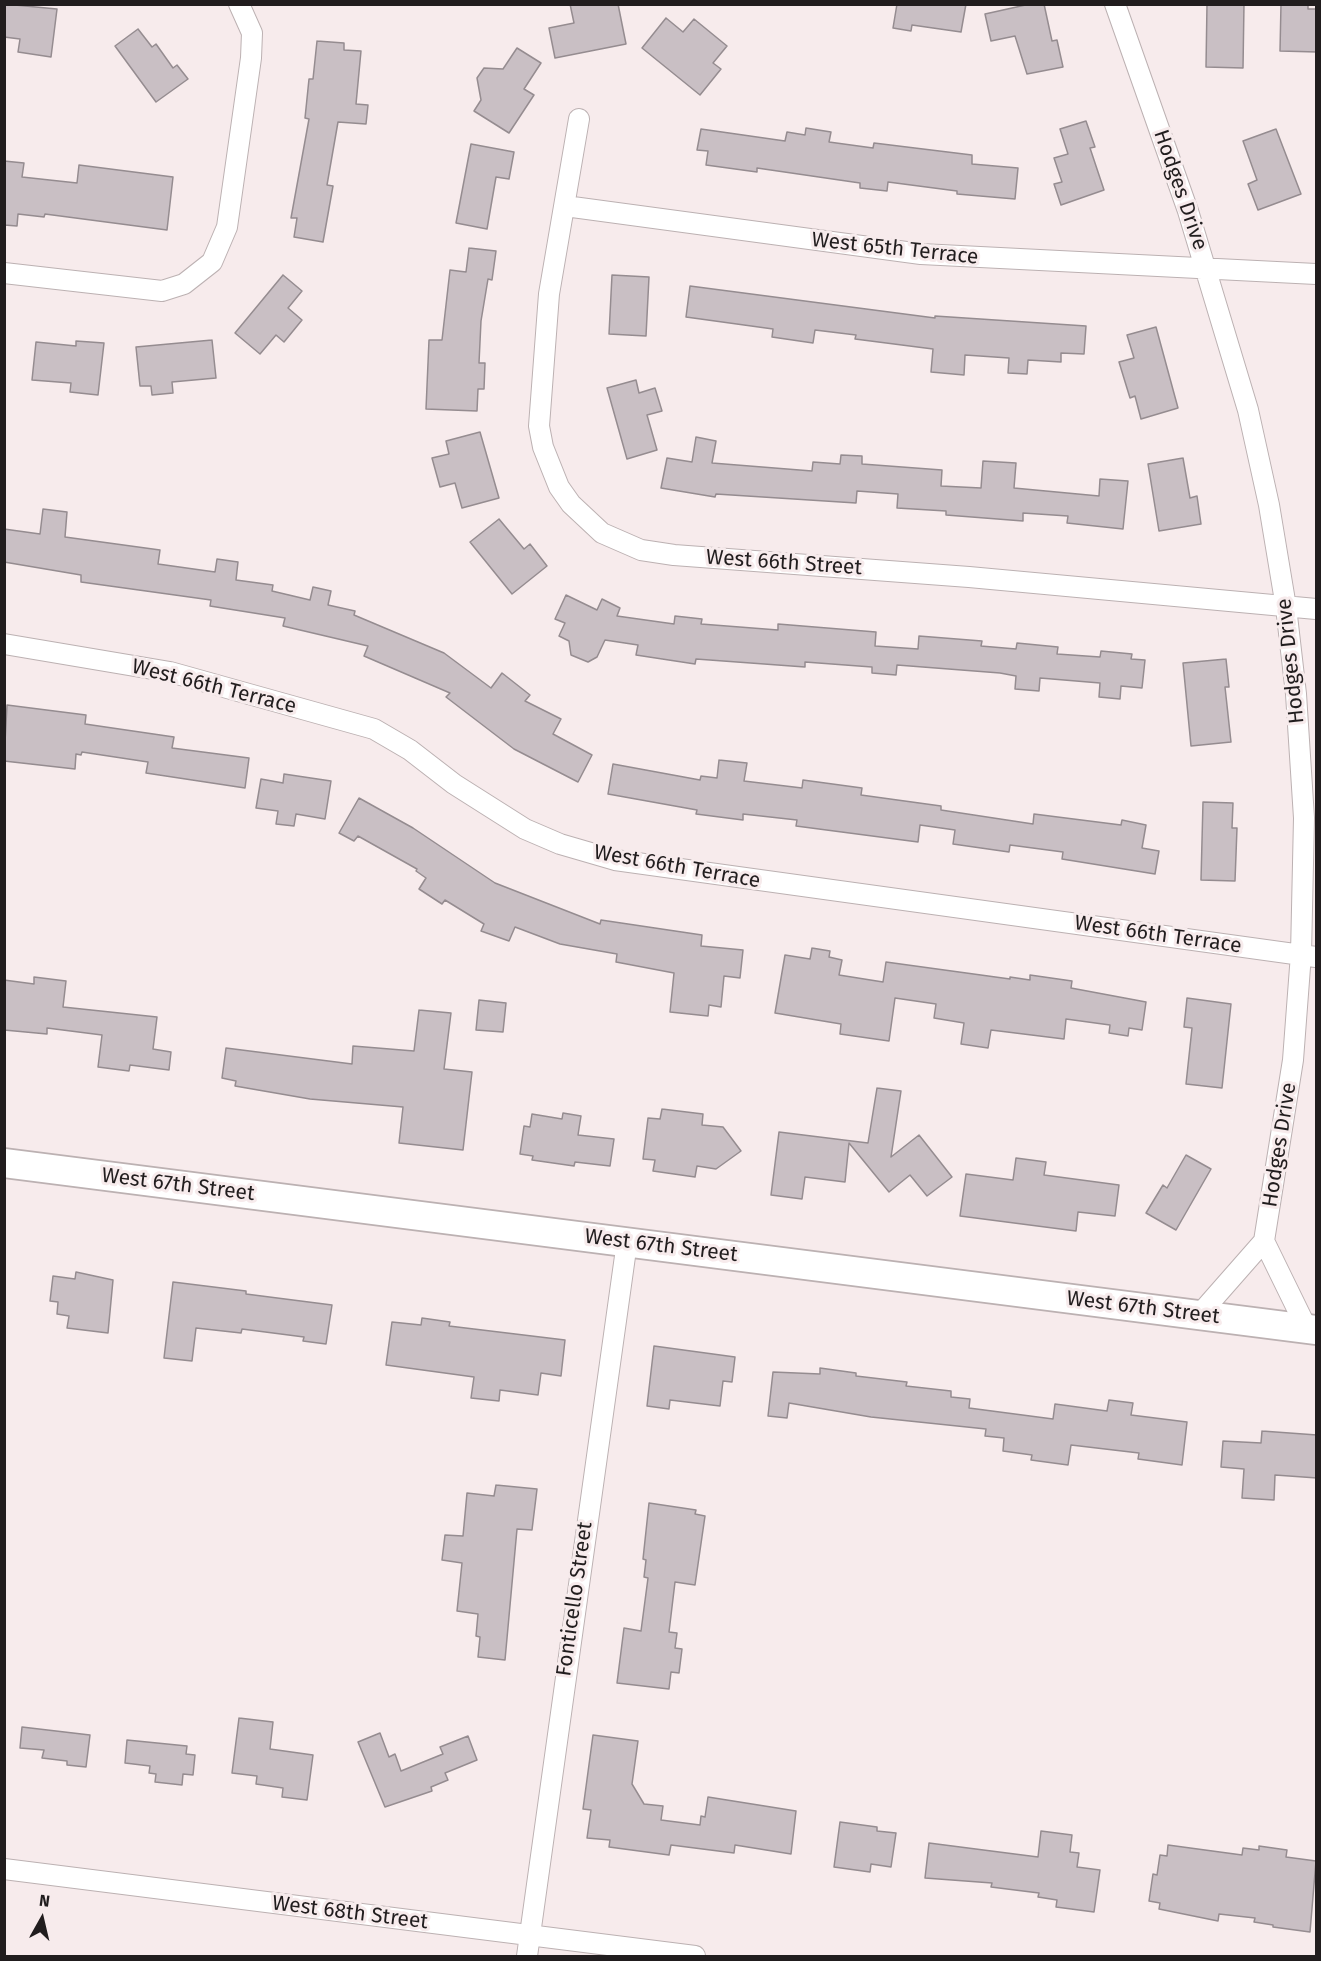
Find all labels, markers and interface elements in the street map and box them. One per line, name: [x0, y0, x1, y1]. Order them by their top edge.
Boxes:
street label: Hodges Drive: [1148, 126, 1212, 254]
street label: West 65th Terrace: [810, 228, 980, 270]
street label: West 66th Street: [705, 545, 863, 581]
street label: Hodges Drive: [1272, 597, 1310, 725]
street label: West 66th Terrace: [129, 654, 299, 720]
street label: West 66th Terrace: [592, 840, 762, 894]
street label: West 66th Terrace: [1073, 911, 1243, 959]
street label: Hodges Drive: [1258, 1081, 1302, 1209]
street label: West 67th Street: [100, 1163, 256, 1207]
street label: West 67th Street: [583, 1224, 739, 1268]
street label: West 67th Street: [1065, 1286, 1221, 1330]
street label: Fonticello Street: [552, 1520, 598, 1678]
north arrow: [12, 1889, 72, 1949]
text: N: [38, 1891, 51, 1911]
street label: West 68th Street: [271, 1891, 429, 1935]

